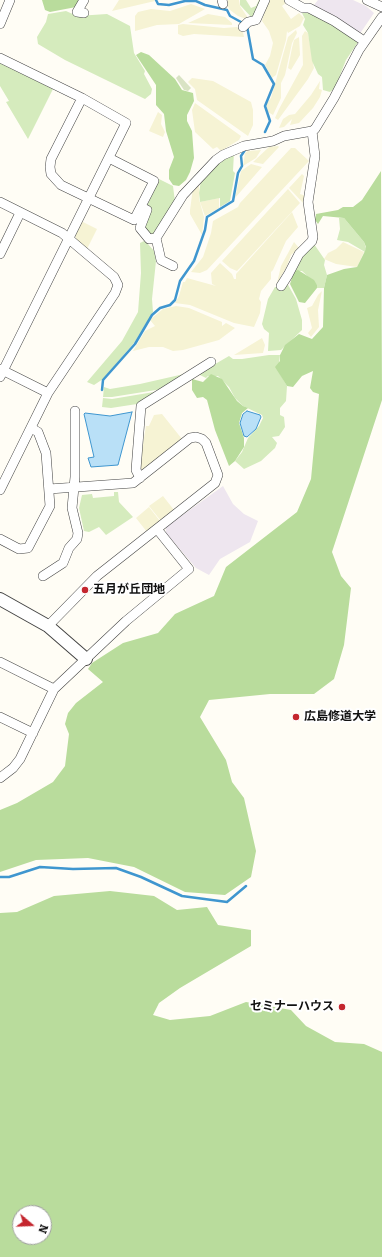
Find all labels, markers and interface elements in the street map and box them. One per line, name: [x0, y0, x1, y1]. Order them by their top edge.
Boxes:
place label: 五月が丘団地: [93, 583, 165, 597]
marker: 五月が丘団地: [80, 585, 90, 595]
place label: 広島修道大学: [304, 710, 376, 724]
marker: 広島修道大学: [291, 712, 301, 722]
place label: セミナーハウス: [250, 1000, 334, 1014]
marker: セミナーハウス: [337, 1002, 347, 1012]
north arrow: [12, 1205, 52, 1245]
text: N: [35, 1223, 50, 1235]

